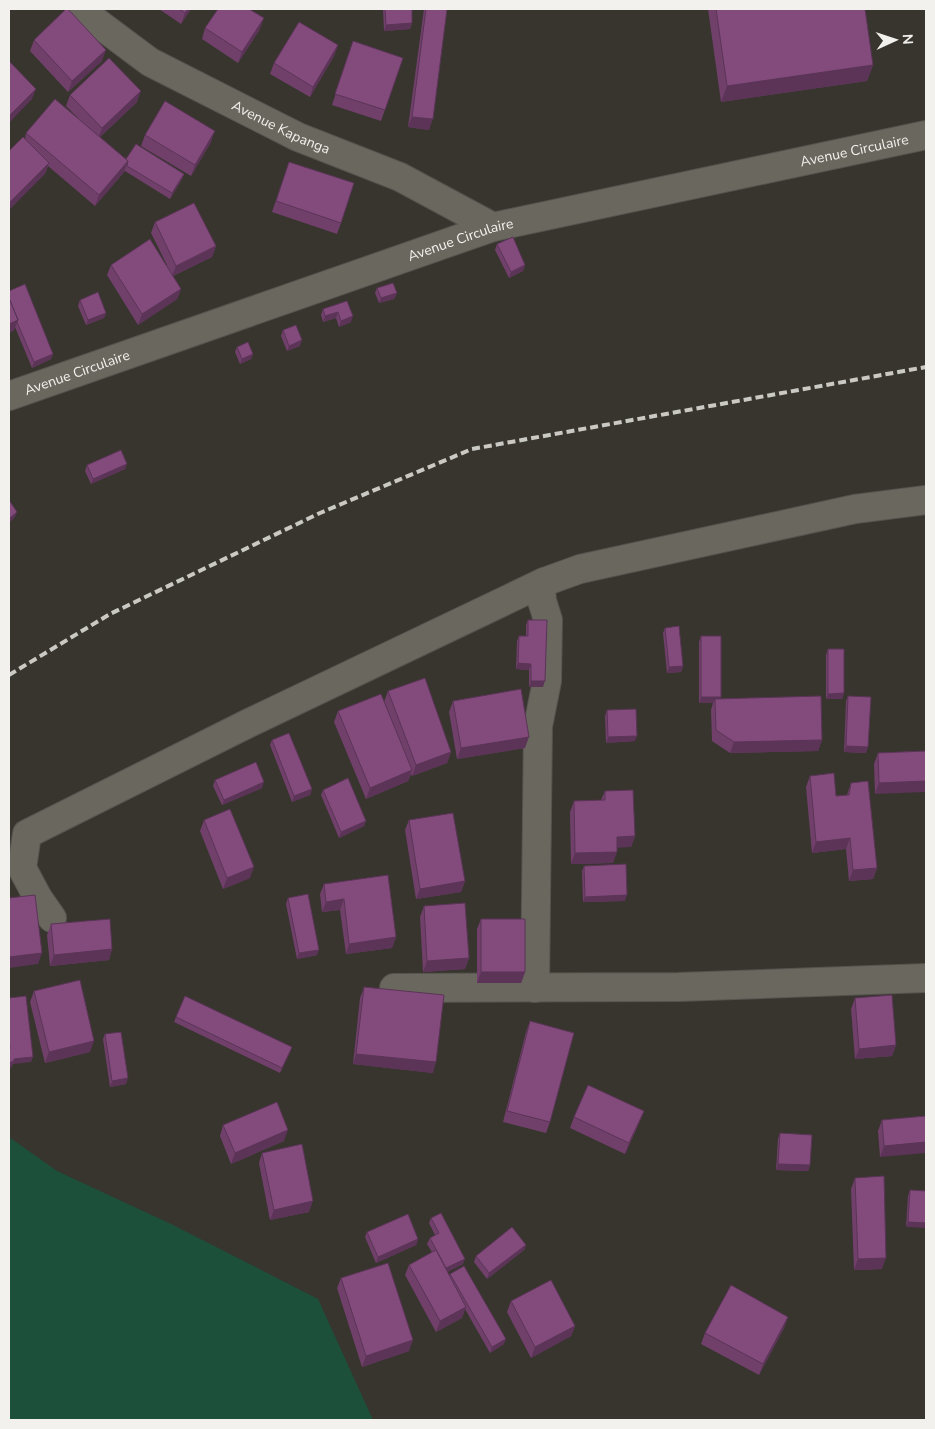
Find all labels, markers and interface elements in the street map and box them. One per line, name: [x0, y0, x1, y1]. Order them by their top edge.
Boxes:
north arrow: [870, 15, 920, 65]
text: N: [898, 34, 917, 45]
street label: Avenue Kapanga: [229, 96, 333, 159]
street label: Avenue Circulaire: [798, 130, 910, 171]
street label: Avenue Circulaire: [405, 214, 515, 266]
street label: Avenue Circulaire: [22, 346, 132, 400]

